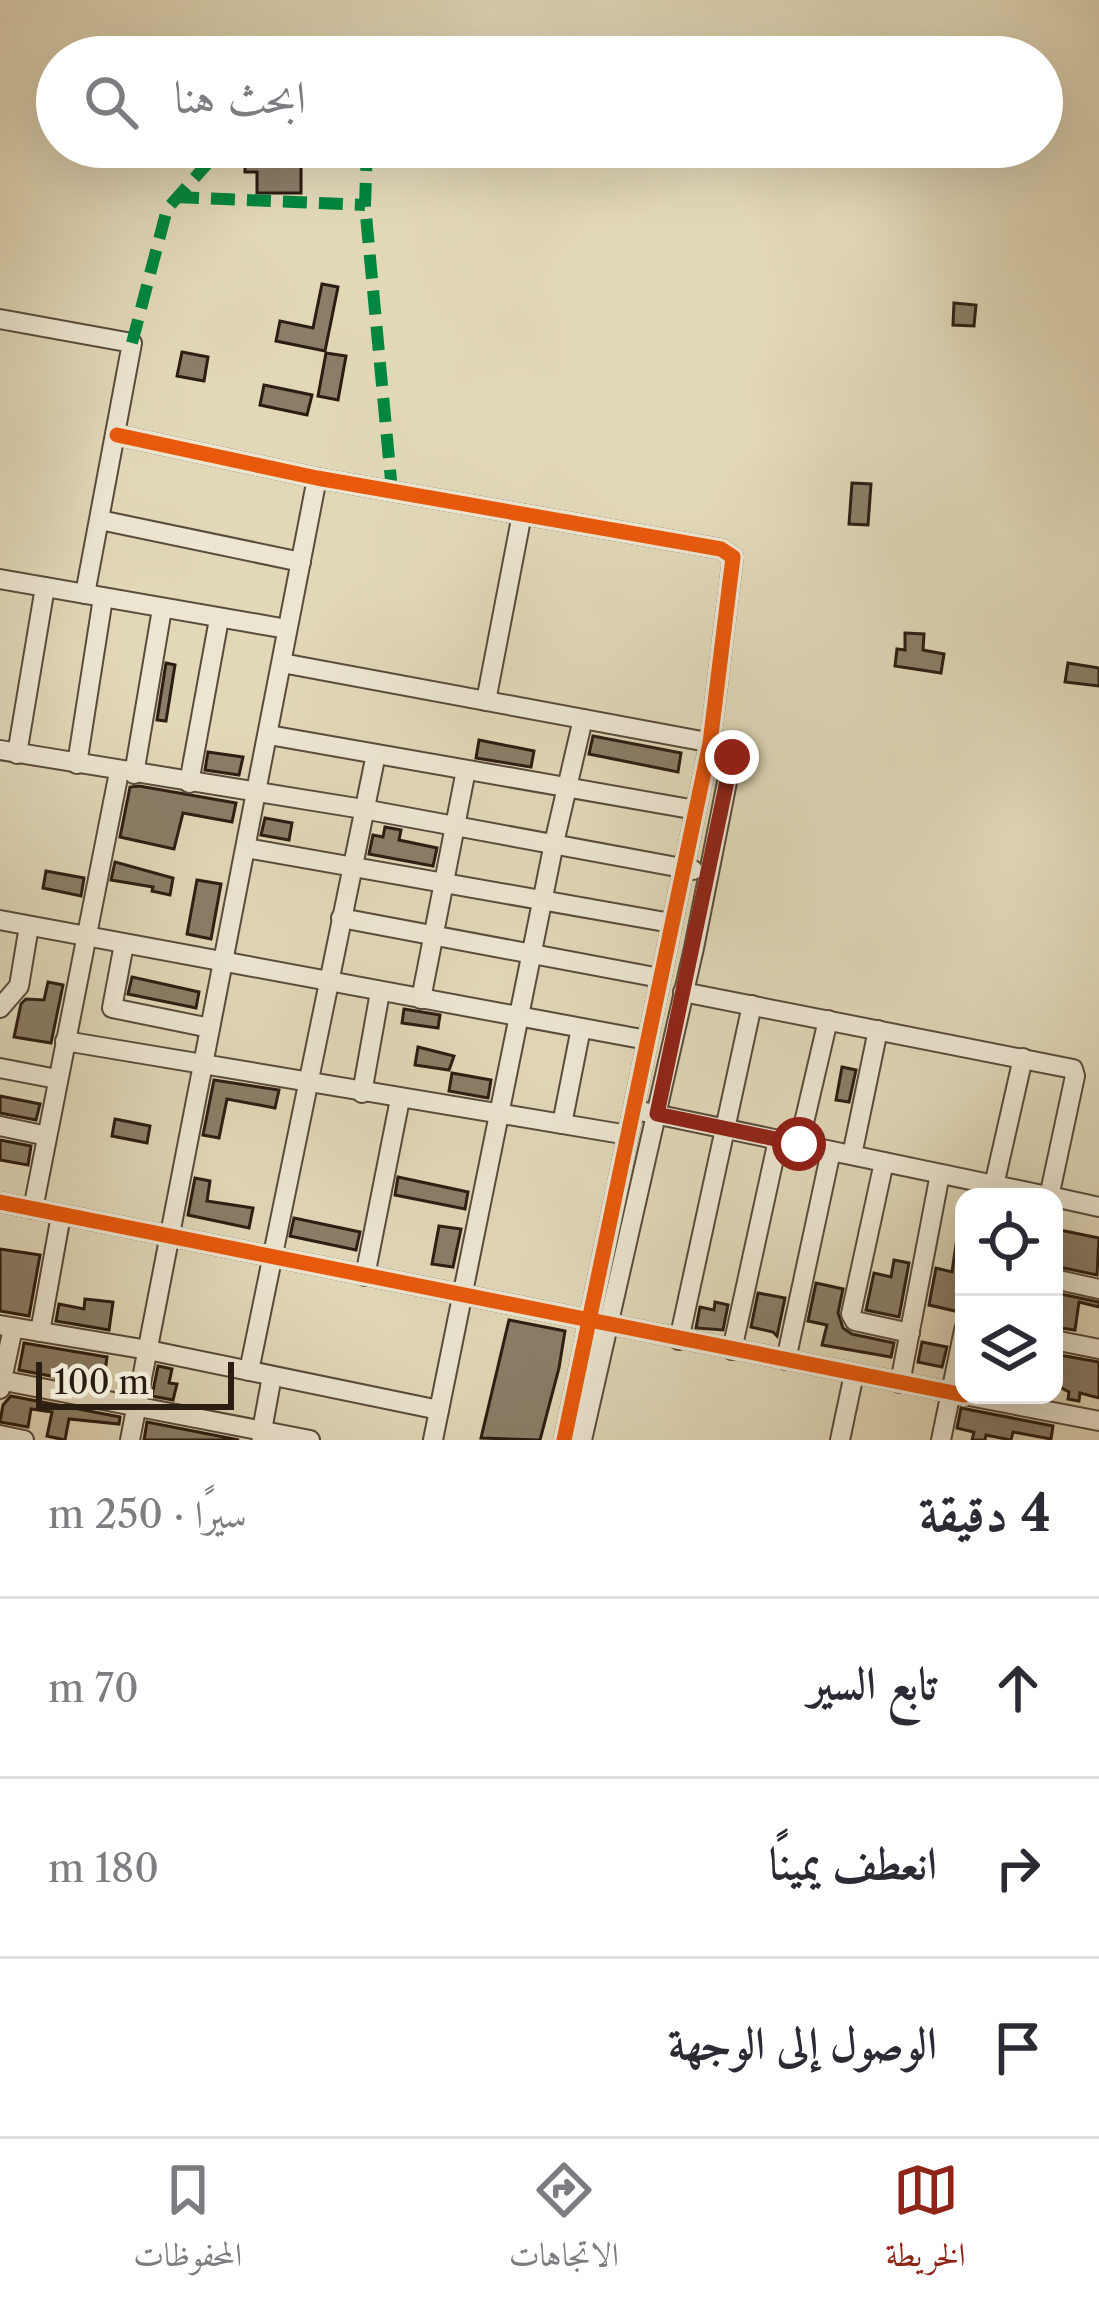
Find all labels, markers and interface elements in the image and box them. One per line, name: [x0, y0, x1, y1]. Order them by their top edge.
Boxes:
search box: [36, 36, 1063, 168]
icon: search: [78, 69, 144, 135]
text: ابحث هنا: [174, 69, 306, 125]
route end: [705, 730, 759, 784]
route start: [772, 1117, 826, 1171]
map controls: [955, 1188, 1063, 1404]
button: locate: [955, 1188, 1063, 1296]
button: layers: [955, 1296, 1063, 1404]
scale bar: [36, 1356, 234, 1409]
text: 100 m: [54, 1362, 149, 1403]
text: 4 دقيقة: [919, 1482, 1051, 1544]
text: سيرًا · 250 m: [48, 1490, 247, 1538]
text: تابع السير: [808, 1655, 937, 1711]
icon: ahead: [985, 1655, 1051, 1721]
text: 70 m: [48, 1664, 139, 1712]
text: انعطف يمينًا: [769, 1835, 937, 1891]
icon: right: [985, 1835, 1051, 1901]
text: 180 m: [48, 1844, 159, 1892]
text: الوصول إلى الوجهة: [668, 2015, 937, 2071]
icon: arrive: [985, 2015, 1051, 2081]
tab: المحفوظات: [133, 2157, 242, 2287]
tab: الاتجاهات: [509, 2157, 619, 2287]
tab: الخريطة: [885, 2157, 966, 2287]

